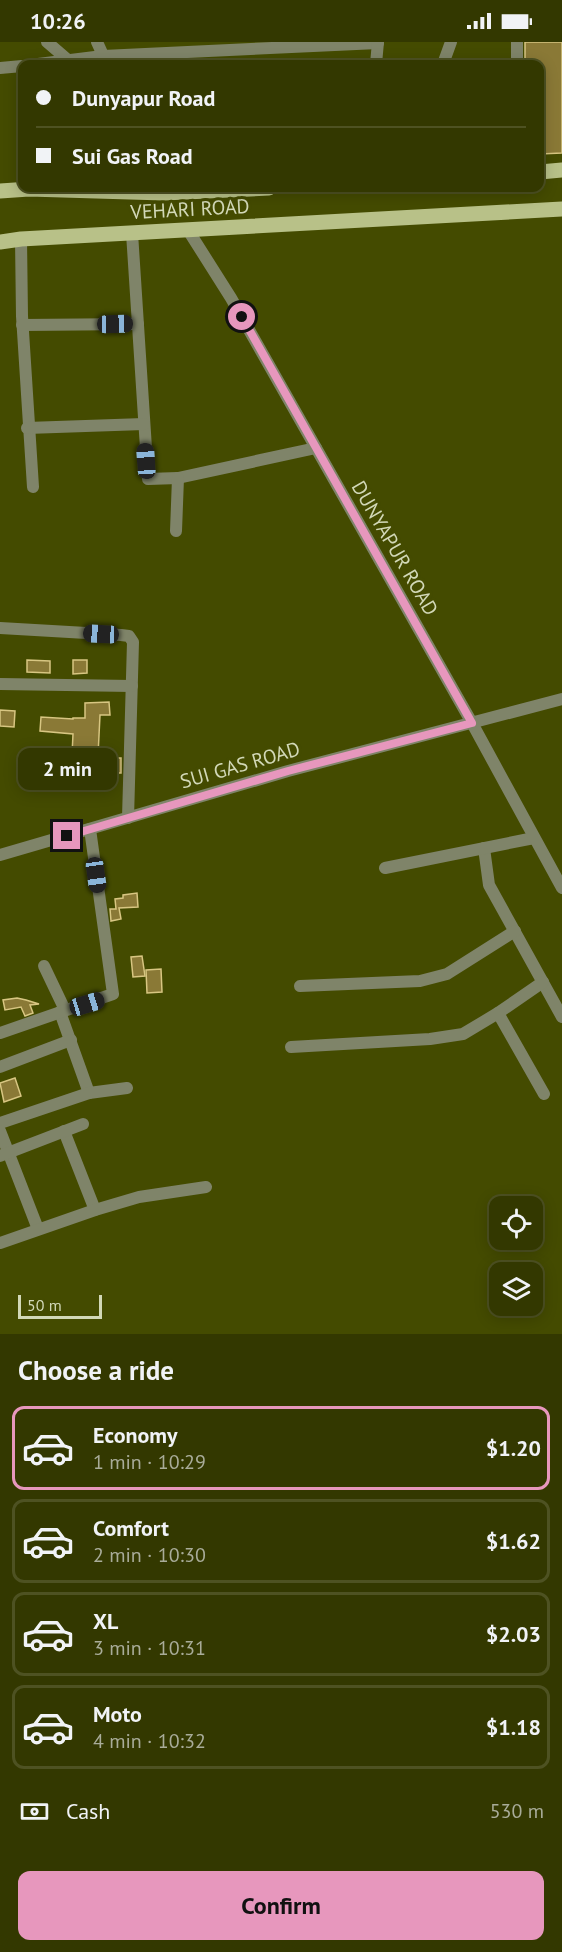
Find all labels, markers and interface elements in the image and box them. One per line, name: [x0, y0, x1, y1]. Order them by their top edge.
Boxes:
text: 10:26: [30, 7, 86, 35]
text: Dunyapur Road: [72, 84, 215, 112]
text: Sui Gas Road: [72, 142, 193, 170]
street label: VEHARI ROAD: [129, 193, 250, 225]
route start: [228, 303, 255, 330]
car: [97, 315, 133, 333]
car: [136, 442, 156, 480]
street label: DUNYAPUR ROAD: [346, 476, 444, 620]
car: [83, 624, 119, 644]
street label: SUI GAS ROAD: [177, 735, 303, 795]
callout: 2 min: [17, 749, 116, 791]
text: 2 min: [43, 756, 92, 782]
route end: [53, 822, 80, 849]
car: [85, 856, 107, 894]
car: [67, 990, 107, 1018]
map controls: [489, 1196, 543, 1316]
button: locate: [489, 1196, 543, 1250]
button: layers: [489, 1262, 543, 1316]
scale bar: [18, 1292, 102, 1320]
text: 50 m: [27, 1295, 62, 1315]
text: Choose a ride: [18, 1353, 174, 1387]
icon: car: [21, 1421, 75, 1475]
text: Economy: [93, 1421, 177, 1449]
text: $1.20: [486, 1434, 541, 1462]
text: 1 min · 10:29: [93, 1449, 206, 1475]
icon: car: [21, 1514, 75, 1568]
text: Comfort: [93, 1514, 169, 1542]
text: $1.62: [486, 1527, 541, 1555]
text: 2 min · 10:30: [93, 1542, 206, 1568]
icon: car: [21, 1607, 75, 1661]
text: XL: [93, 1607, 118, 1635]
text: $2.03: [486, 1620, 541, 1648]
text: 3 min · 10:31: [93, 1635, 206, 1661]
icon: car: [21, 1700, 75, 1754]
text: Moto: [93, 1700, 142, 1728]
text: $1.18: [486, 1713, 541, 1741]
text: 4 min · 10:32: [93, 1728, 206, 1754]
icon: cash: [18, 1795, 51, 1828]
text: Cash: [66, 1797, 110, 1825]
text: 530 m: [490, 1798, 544, 1824]
button: Confirm: [18, 1871, 544, 1940]

